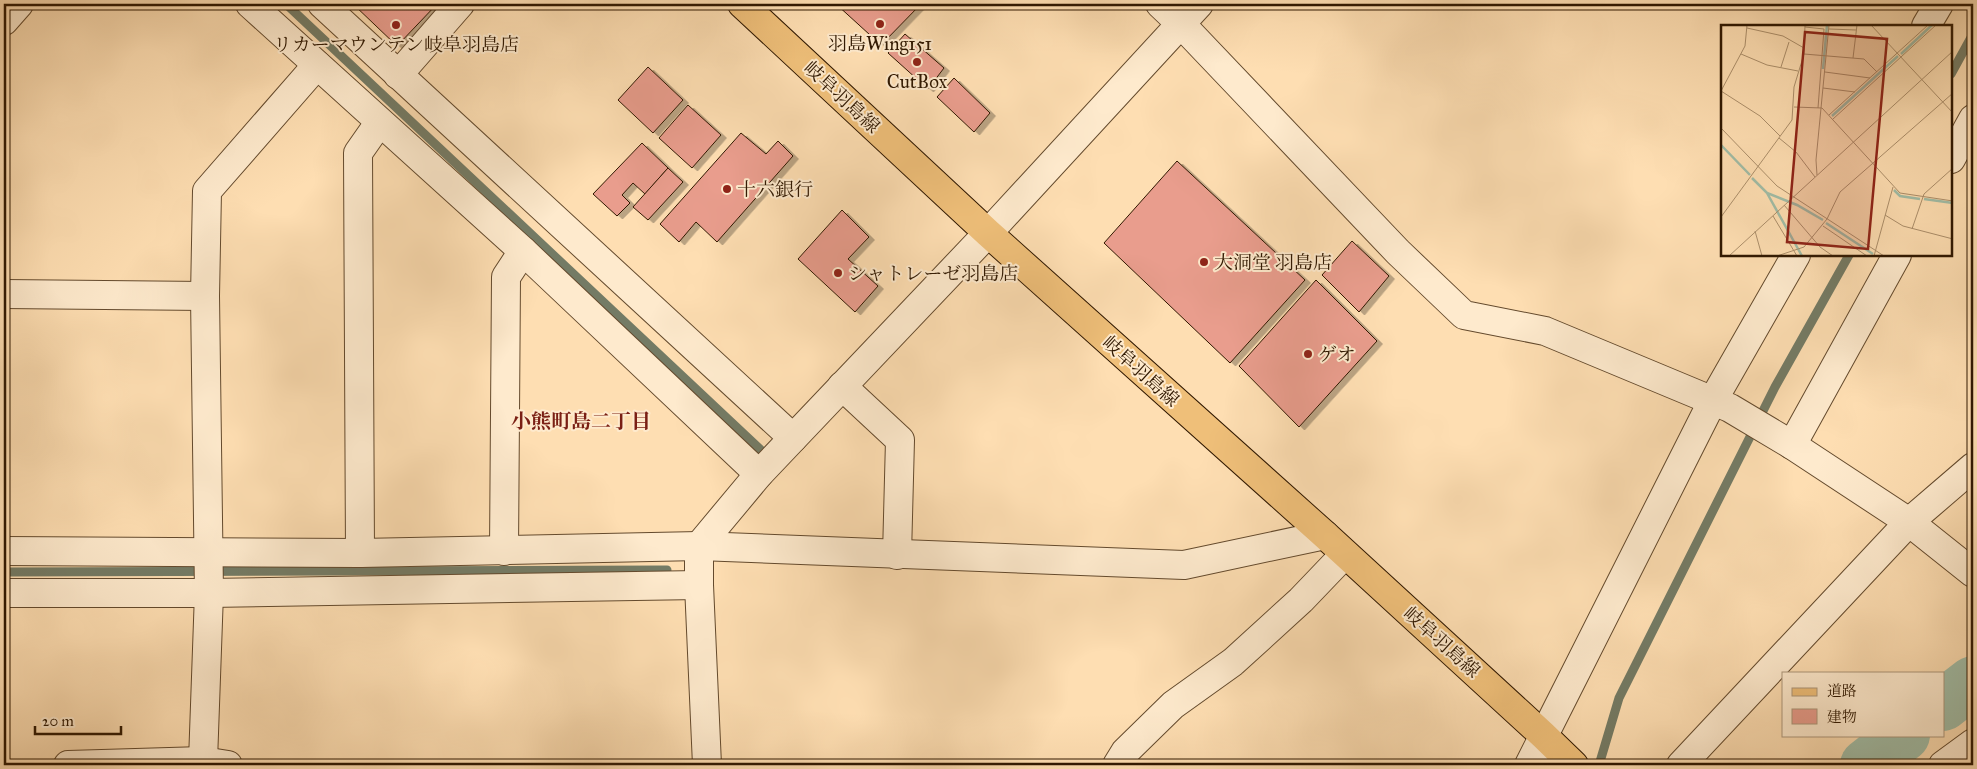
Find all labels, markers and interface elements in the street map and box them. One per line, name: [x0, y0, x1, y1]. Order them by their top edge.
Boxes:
marker: 羽島Wing151: [874, 18, 886, 30]
marker: リカーマウンテン岐阜羽島店: [390, 19, 402, 31]
inset map: [1721, 25, 1952, 256]
place label: 羽島Wing151: [828, 32, 932, 56]
place label: リカーマウンテン岐阜羽島店: [273, 33, 519, 56]
street label: 岐阜羽島線: [799, 56, 885, 138]
marker: CutBox: [911, 56, 923, 68]
place label: CutBox: [887, 70, 948, 93]
place label: 十六銀行: [737, 178, 813, 201]
marker: 十六銀行: [721, 183, 733, 195]
place label: 大洞堂 羽島店: [1214, 251, 1332, 274]
marker: 大洞堂 羽島店: [1198, 256, 1210, 268]
place label: シャトレーゼ羽島店: [848, 262, 1018, 285]
marker: シャトレーゼ羽島店: [832, 267, 844, 279]
street label: 岐阜羽島線: [1098, 331, 1184, 411]
place label: ゲオ: [1318, 343, 1356, 366]
marker: ゲオ: [1302, 348, 1314, 360]
district label: 小熊町島二丁目: [511, 409, 651, 433]
street label: 岐阜羽島線: [1399, 602, 1485, 682]
legend: [1782, 672, 1944, 736]
text: 道路: [1827, 682, 1857, 700]
scale bar: [35, 704, 121, 736]
text: 建物: [1827, 708, 1857, 726]
text: 20 m: [42, 712, 74, 730]

